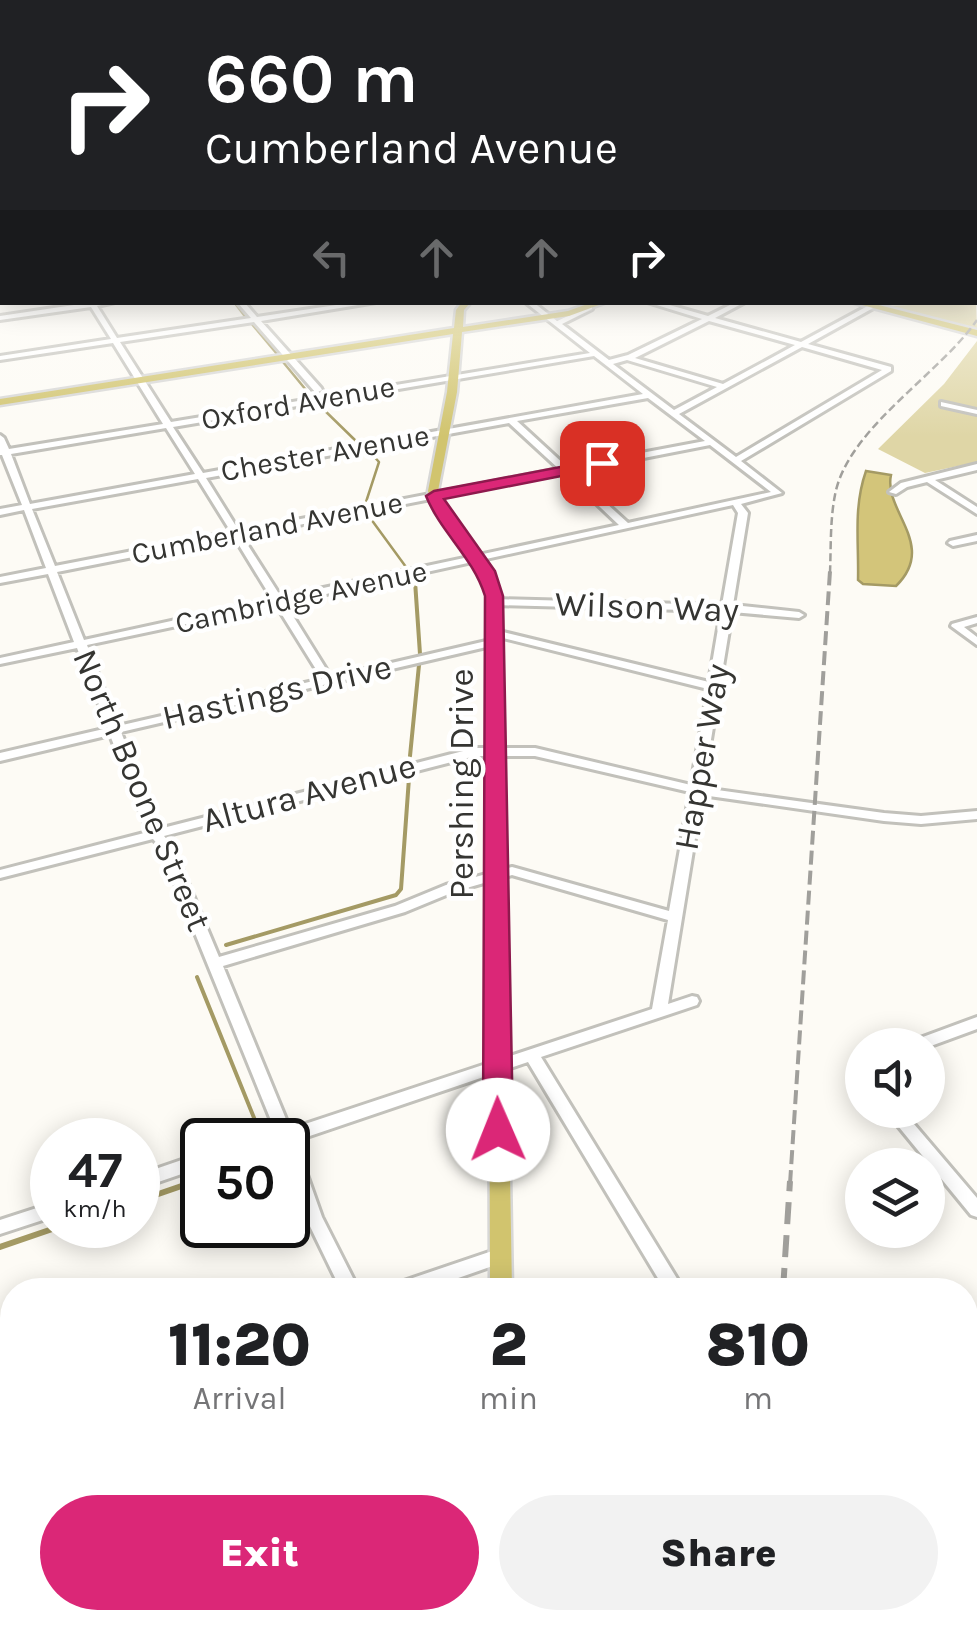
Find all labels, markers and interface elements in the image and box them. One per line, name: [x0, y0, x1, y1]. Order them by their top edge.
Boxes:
text: 660 m: [205, 38, 418, 120]
icon: right: [40, 40, 170, 170]
text: Cumberland Avenue: [205, 122, 618, 174]
icon: left: [304, 230, 359, 285]
icon: ahead: [409, 230, 464, 285]
icon: ahead: [514, 230, 569, 285]
icon: right: [619, 230, 674, 285]
street label: Oxford Avenue: [198, 368, 398, 438]
street label: Chester Avenue: [218, 417, 432, 489]
pin: [560, 421, 645, 506]
icon: arrive: [575, 436, 630, 491]
street label: Cumberland Avenue: [128, 484, 406, 572]
street label: Cambridge Avenue: [172, 553, 430, 641]
street label: Wilson Way: [554, 583, 740, 631]
street label: North Boone Street: [64, 643, 220, 937]
street label: Hastings Drive: [158, 646, 396, 738]
street label: Happer Way: [665, 661, 739, 853]
street label: Pershing Drive: [441, 669, 482, 899]
street label: Altura Avenue: [198, 745, 420, 841]
map controls: [845, 1028, 945, 1248]
button: sound: [845, 1028, 945, 1128]
position arrow: [446, 1078, 550, 1182]
speed limit sign: 50: [180, 1118, 310, 1248]
text: 47: [68, 1141, 122, 1200]
button: layers: [845, 1148, 945, 1248]
text: km/h: [63, 1194, 127, 1223]
text: 11:20: [168, 1310, 311, 1380]
text: 2: [489, 1310, 527, 1380]
text: 810: [706, 1310, 810, 1380]
text: Arrival: [193, 1380, 286, 1417]
text: min: [479, 1380, 538, 1417]
text: m: [743, 1380, 773, 1417]
button: Exit: [40, 1495, 479, 1610]
button: Share: [499, 1495, 938, 1610]

